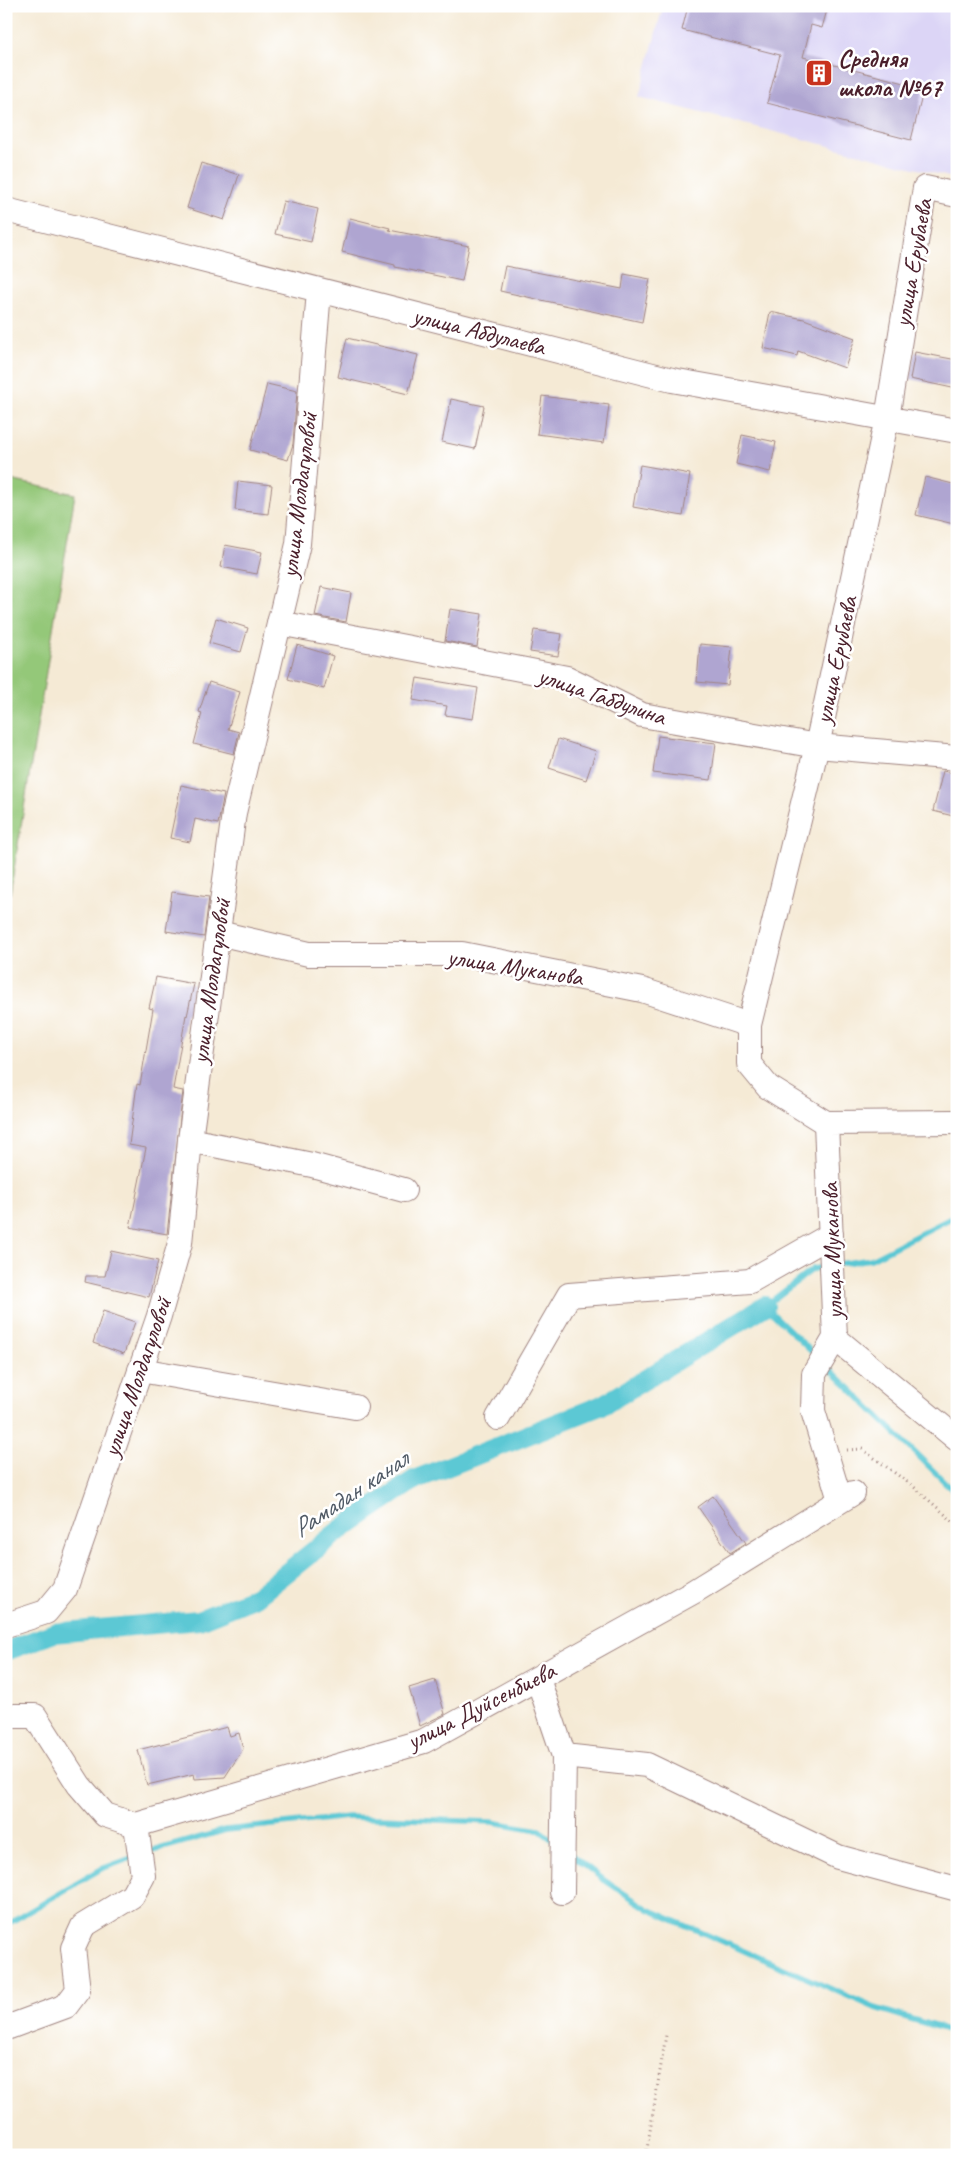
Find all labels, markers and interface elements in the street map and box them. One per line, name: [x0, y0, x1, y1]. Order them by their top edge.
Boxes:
place label: Средняя школа №67: [838, 43, 944, 104]
building icon: Средняя школа №67: [804, 58, 834, 88]
street label: улица Ерубаева: [886, 194, 940, 332]
street label: улица Абдулаева: [408, 299, 550, 363]
street label: улица Молдагуловой: [273, 409, 325, 582]
street label: улица Ерубаева: [806, 591, 866, 729]
street label: улица Габдулина: [532, 659, 672, 733]
street label: улица Молдагуловой: [183, 895, 239, 1068]
street label: улица Муканова: [443, 940, 587, 994]
street label: улица Муканова: [814, 1180, 850, 1322]
street label: улица Молдагуловой: [94, 1292, 180, 1463]
water label: Рамадан канал: [286, 1441, 418, 1545]
street label: улица Дуйсенбиева: [399, 1654, 563, 1758]

